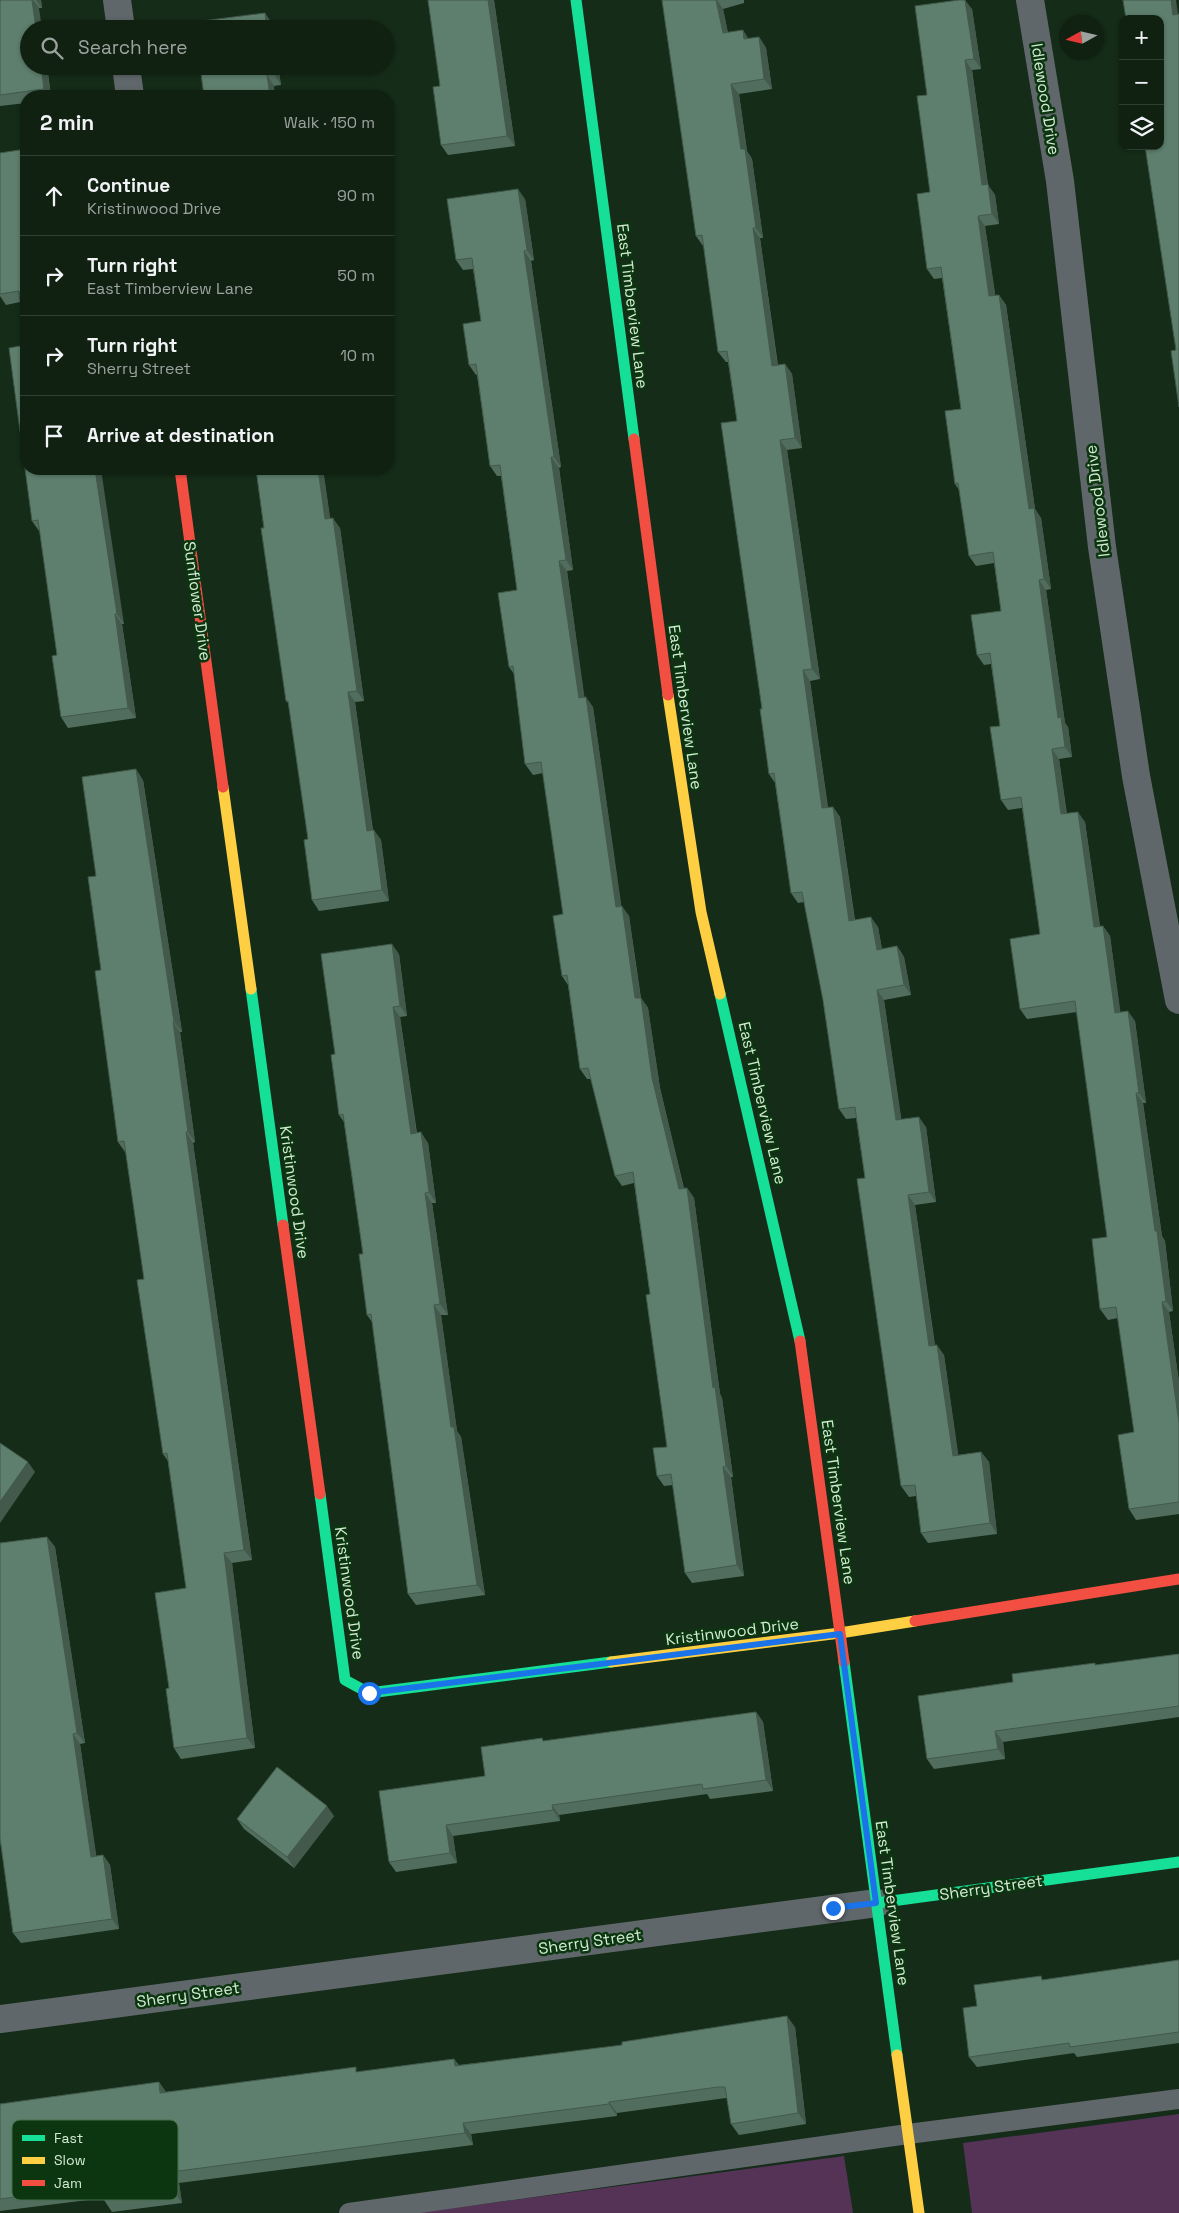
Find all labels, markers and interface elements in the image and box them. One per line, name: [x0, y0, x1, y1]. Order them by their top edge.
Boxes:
north arrow: [1059, 15, 1104, 60]
map controls: [1119, 15, 1164, 150]
button: +: [1119, 15, 1164, 60]
search box: [20, 20, 395, 75]
icon: search: [38, 34, 66, 62]
text: Search here: [78, 35, 188, 60]
street label: Idlewood Drive: [1026, 42, 1065, 156]
button: −: [1119, 60, 1164, 105]
button: layers: [1119, 105, 1164, 150]
text: 2 min: [40, 109, 94, 136]
text: Walk · 150 m: [284, 112, 375, 133]
text: Continue: [87, 173, 170, 198]
icon: ahead: [40, 182, 68, 210]
text: 90 m: [337, 185, 375, 206]
text: Kristinwood Drive: [87, 198, 221, 219]
street label: East Timberview Lane: [612, 222, 653, 390]
text: Turn right: [87, 253, 177, 278]
icon: right: [40, 262, 68, 290]
text: 50 m: [337, 265, 375, 286]
text: East Timberview Lane: [87, 278, 253, 299]
text: Turn right: [87, 333, 177, 358]
icon: right: [40, 342, 68, 370]
text: 10 m: [340, 345, 375, 366]
text: Sherry Street: [87, 358, 191, 379]
icon: arrive: [40, 422, 68, 450]
text: Arrive at destination: [87, 423, 275, 448]
street label: Idlewood Drive: [1080, 444, 1115, 558]
street label: Sunflower Drive: [179, 540, 216, 662]
street label: East Timberview Lane: [664, 623, 707, 791]
street label: East Timberview Lane: [734, 1020, 791, 1186]
street label: Kristinwood Drive: [275, 1124, 314, 1260]
street label: East Timberview Lane: [817, 1418, 860, 1586]
street label: Kristinwood Drive: [330, 1525, 369, 1661]
street label: Kristinwood Drive: [664, 1613, 800, 1650]
route start: [358, 1682, 381, 1705]
street label: East Timberview Lane: [871, 1819, 914, 1987]
street label: Sherry Street: [938, 1870, 1044, 1905]
route end: [822, 1897, 845, 1920]
street label: Sherry Street: [537, 1924, 643, 1959]
street label: Sherry Street: [135, 1977, 241, 2012]
legend: [12, 2120, 178, 2200]
text: Fast: [54, 2129, 83, 2147]
text: Slow: [54, 2151, 86, 2169]
text: Jam: [54, 2174, 82, 2192]

